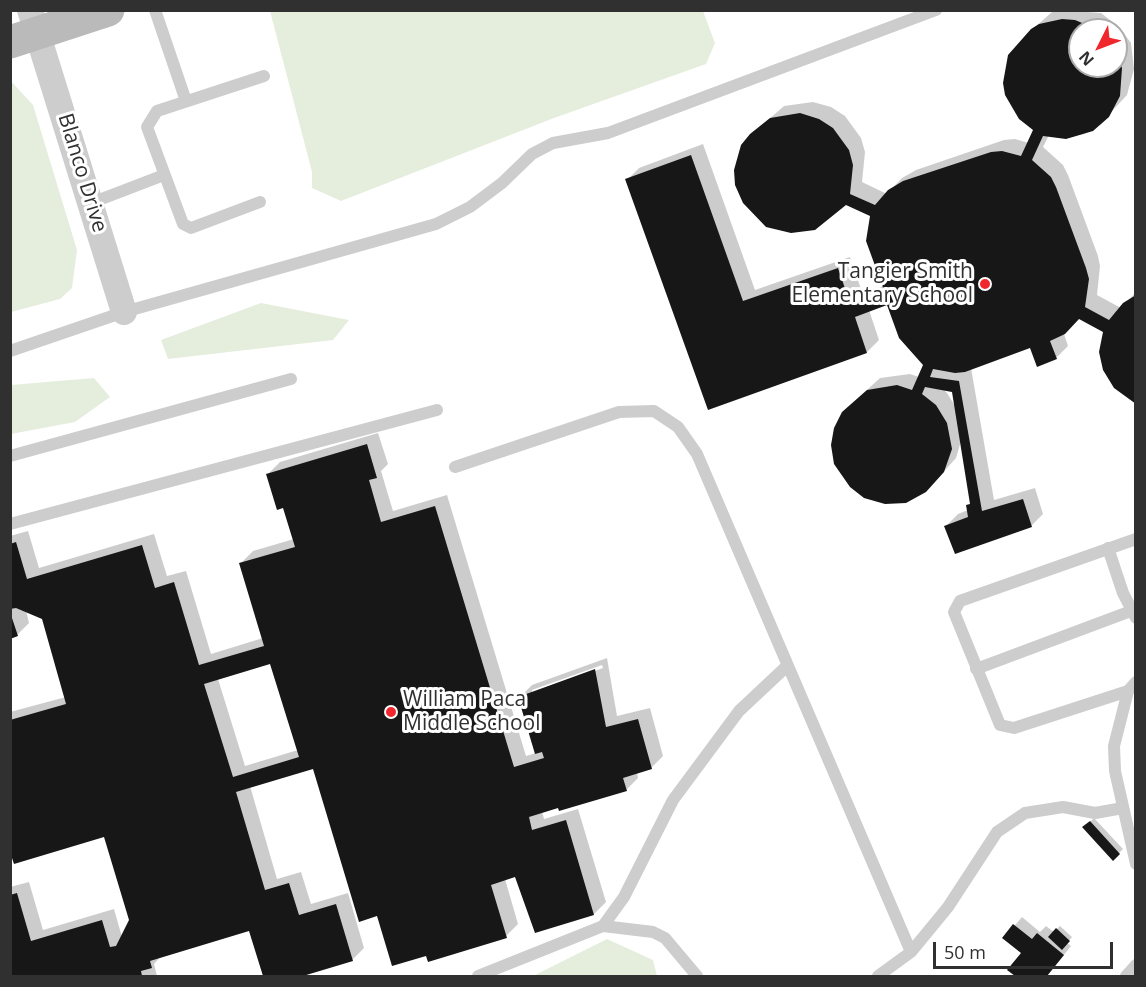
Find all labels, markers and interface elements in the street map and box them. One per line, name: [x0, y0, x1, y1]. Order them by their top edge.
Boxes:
north arrow: [1068, 18, 1128, 78]
text: N: [1074, 47, 1099, 71]
street label: Blanco Drive: [52, 111, 112, 235]
place label: Tangier Smith Elementary School: [791, 259, 973, 309]
marker: Tangier Smith Elementary School: [978, 277, 992, 291]
place label: William Paca Middle School: [403, 687, 540, 737]
marker: William Paca Middle School: [384, 705, 398, 719]
scale bar: [936, 930, 1116, 968]
text: 50 m: [944, 940, 986, 964]

